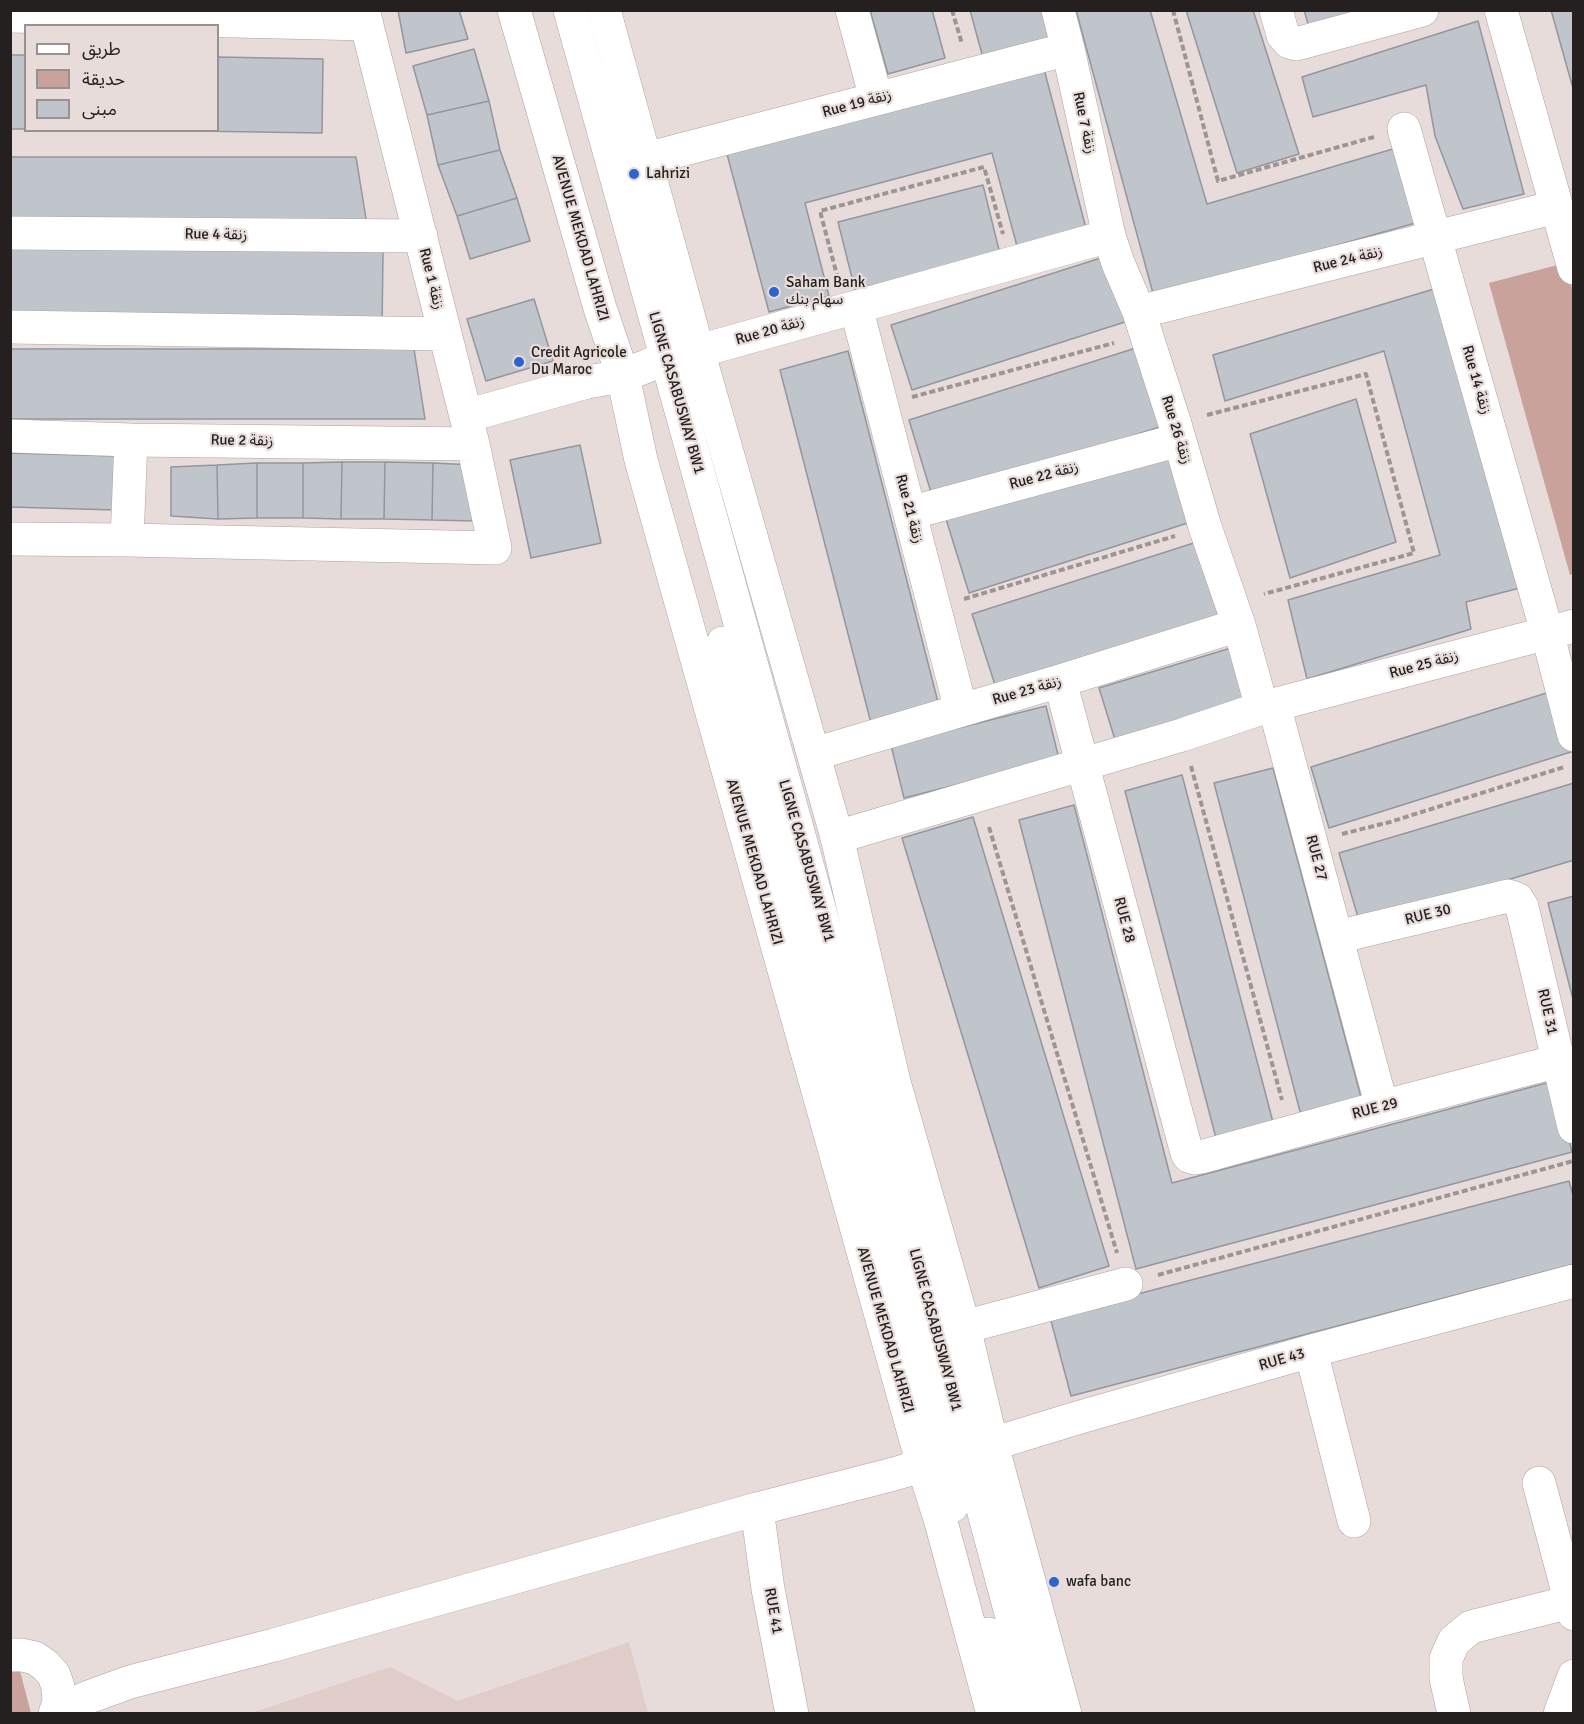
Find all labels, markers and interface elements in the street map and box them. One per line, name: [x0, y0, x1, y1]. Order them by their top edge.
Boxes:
legend: [24, 24, 219, 132]
text: طريق: [82, 38, 121, 60]
text: حديقة: [82, 68, 125, 90]
street label: Rue 19 زنقة: [820, 86, 894, 122]
street label: Rue 7 زنقة: [1069, 90, 1099, 156]
text: مبنى: [82, 98, 117, 120]
street label: AVENUE MEKDAD LAHRIZI: [548, 153, 612, 323]
place label: Lahrizi: [646, 165, 690, 183]
marker: Lahrizi: [627, 167, 641, 181]
street label: Rue 4 زنقة: [184, 225, 248, 245]
street label: Rue 24 زنقة: [1311, 243, 1385, 277]
street label: Rue 1 زنقة: [415, 246, 447, 312]
place label: Saham Bank سهام بنك: [786, 274, 865, 309]
marker: Saham Bank سهام بنك: [767, 285, 781, 299]
street label: LIGNE CASABUSWAY BW1: [644, 310, 708, 476]
street label: Rue 20 زنقة: [733, 313, 807, 349]
street label: Rue 14 زنقة: [1458, 343, 1494, 417]
place label: Credit Agricole Du Maroc: [531, 344, 627, 379]
marker: Credit Agricole Du Maroc: [512, 355, 526, 369]
street label: Rue 26 زنقة: [1157, 393, 1195, 467]
street label: Rue 2 زنقة: [210, 431, 274, 451]
street label: Rue 22 زنقة: [1007, 458, 1081, 494]
street label: Rue 21 زنقة: [891, 472, 927, 546]
street label: Rue 25 زنقة: [1387, 647, 1461, 683]
street label: Rue 23 زنقة: [990, 673, 1064, 709]
street label: AVENUE MEKDAD LAHRIZI: [722, 777, 786, 947]
street label: LIGNE CASABUSWAY BW1: [774, 778, 838, 944]
street label: RUE 27: [1301, 833, 1331, 883]
street label: RUE 28: [1109, 895, 1139, 945]
street label: RUE 30: [1403, 901, 1453, 929]
street label: RUE 31: [1533, 987, 1561, 1037]
street label: RUE 29: [1350, 1094, 1400, 1124]
street label: AVENUE MEKDAD LAHRIZI: [853, 1245, 917, 1415]
street label: LIGNE CASABUSWAY BW1: [905, 1247, 965, 1413]
street label: RUE 43: [1257, 1345, 1307, 1375]
place label: wafa banc: [1066, 1573, 1131, 1591]
marker: wafa banc: [1047, 1575, 1061, 1589]
street label: RUE 41: [760, 1586, 786, 1636]

